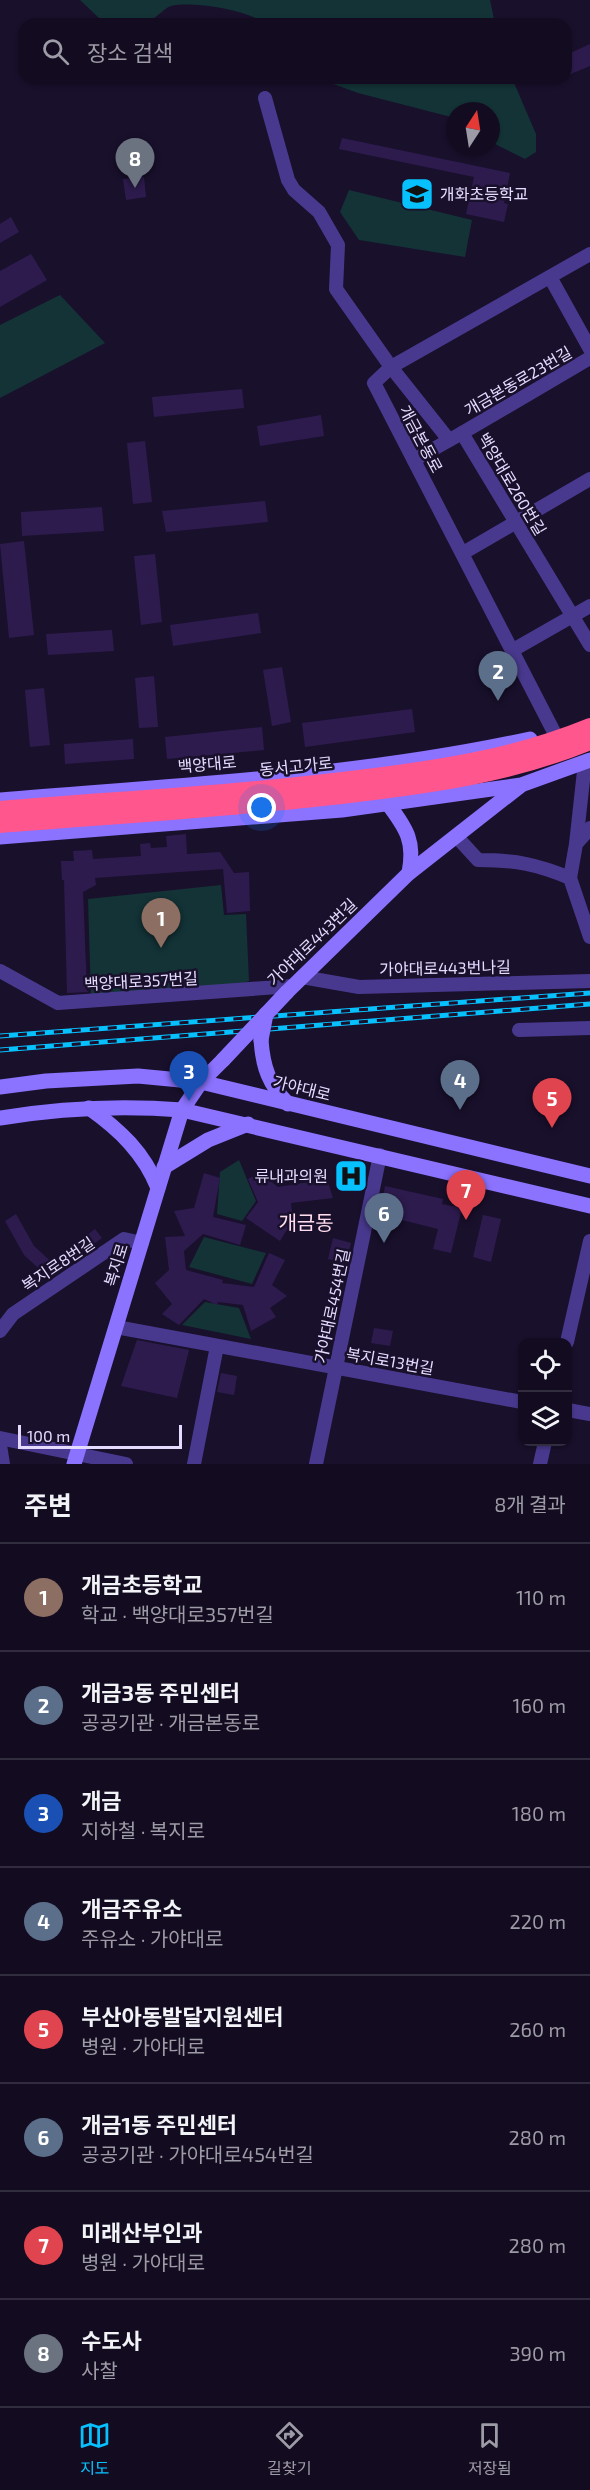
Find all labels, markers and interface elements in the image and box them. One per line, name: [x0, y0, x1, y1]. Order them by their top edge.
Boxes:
search box: [18, 18, 572, 84]
icon: search: [39, 35, 72, 68]
text: 장소 검색: [87, 39, 173, 65]
north arrow: [446, 102, 500, 156]
pin: 8: [116, 138, 154, 188]
school or university icon: 개화초등학교: [399, 176, 435, 212]
place label: 개화초등학교: [440, 184, 528, 203]
street label: 개금본동로23번길: [461, 342, 575, 419]
street label: 개금본동로: [396, 402, 447, 476]
street label: 백양대로260번길: [474, 429, 550, 538]
pin: 2: [478, 652, 518, 701]
street label: 백양대로: [177, 751, 237, 776]
street label: 동서고가로: [258, 752, 334, 779]
your location: [247, 793, 276, 822]
street label: 가야대로443번길: [263, 894, 360, 989]
pin: 1: [142, 898, 180, 948]
street label: 가야대로443번나길: [379, 957, 511, 978]
street label: 백양대로357번길: [84, 968, 198, 993]
pin: 3: [170, 1052, 208, 1101]
pin: 4: [440, 1060, 480, 1110]
street label: 가야대로: [271, 1071, 333, 1104]
pin: 5: [532, 1078, 572, 1128]
hospital icon: 류내과의원: [333, 1158, 369, 1194]
place label: 류내과의원: [254, 1166, 328, 1185]
pin: 7: [446, 1170, 486, 1220]
pin: 6: [364, 1194, 404, 1243]
district label: 개금동: [278, 1210, 334, 1234]
street label: 복지로8번길: [18, 1232, 98, 1295]
street label: 복지로: [100, 1241, 131, 1289]
street label: 가야대로454번길: [310, 1247, 353, 1365]
map controls: [518, 1338, 572, 1446]
button: locate: [518, 1338, 572, 1392]
street label: 복지로13번길: [345, 1343, 435, 1378]
button: layers: [518, 1392, 572, 1446]
scale bar: [18, 1422, 182, 1450]
text: 100 m: [27, 1426, 70, 1445]
text: 주변: [24, 1489, 72, 1520]
text: 8개 결과: [494, 1492, 566, 1516]
text: 개금초등학교: [81, 1571, 202, 1597]
text: 1: [39, 1585, 48, 1609]
text: 110 m: [516, 1585, 566, 1609]
text: 학교 · 백양대로357번길: [81, 1602, 274, 1626]
text: 개금3동 주민센터: [81, 1679, 240, 1705]
text: 2: [38, 1693, 49, 1717]
text: 160 m: [513, 1693, 566, 1717]
text: 공공기관 · 개금본동로: [81, 1710, 260, 1734]
text: 개금: [81, 1787, 121, 1813]
text: 3: [38, 1801, 49, 1825]
text: 180 m: [512, 1801, 566, 1825]
text: 지하철 · 복지로: [81, 1818, 205, 1842]
text: 개금주유소: [81, 1895, 182, 1921]
text: 4: [37, 1909, 50, 1933]
text: 220 m: [509, 1909, 566, 1933]
text: 주유소 · 가야대로: [81, 1926, 223, 1950]
text: 부산아동발달지원센터: [81, 2003, 283, 2029]
text: 5: [38, 2017, 49, 2041]
text: 260 m: [509, 2017, 566, 2041]
text: 병원 · 가야대로: [81, 2034, 205, 2058]
text: 개금1동 주민센터: [81, 2111, 237, 2137]
text: 6: [38, 2125, 49, 2149]
text: 280 m: [509, 2125, 566, 2149]
text: 공공기관 · 가야대로454번길: [81, 2142, 314, 2166]
text: 미래산부인과: [81, 2219, 202, 2245]
text: 7: [38, 2233, 49, 2257]
text: 280 m: [509, 2233, 566, 2257]
text: 병원 · 가야대로: [81, 2250, 205, 2274]
text: 수도사: [81, 2327, 142, 2353]
text: 8: [37, 2341, 50, 2365]
text: 390 m: [509, 2341, 566, 2365]
text: 사찰: [81, 2358, 118, 2382]
tab: 지도: [78, 2419, 111, 2479]
tab: 길찾기: [267, 2419, 312, 2479]
tab: 저장됨: [468, 2419, 512, 2479]

